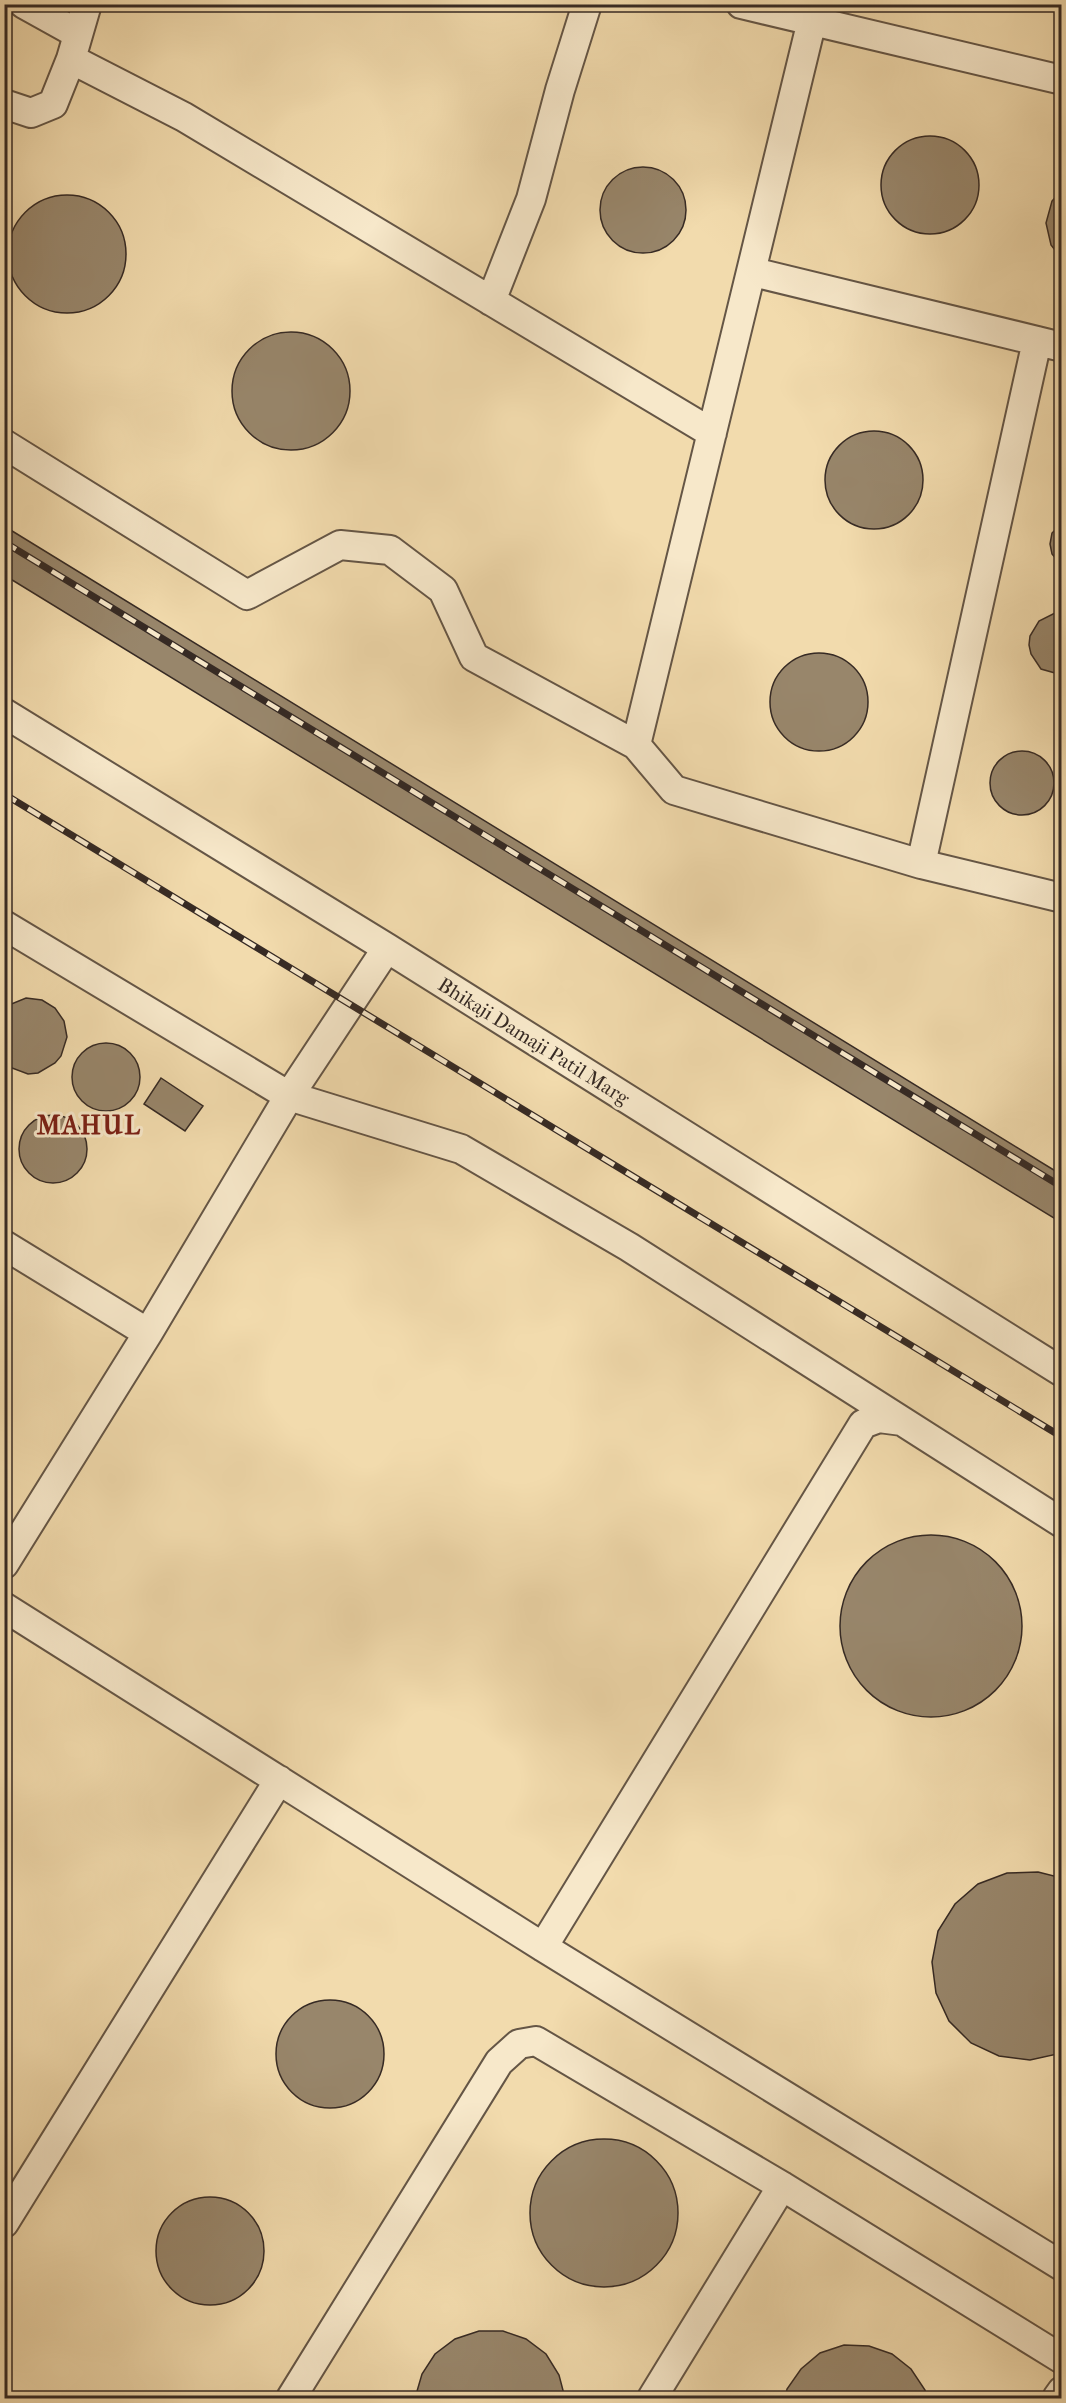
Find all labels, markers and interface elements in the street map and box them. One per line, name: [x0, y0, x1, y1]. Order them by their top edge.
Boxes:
street label: Bhikaji Damaji Patil Marg: [434, 973, 634, 1110]
district label: MAHUL: [37, 1110, 141, 1141]

